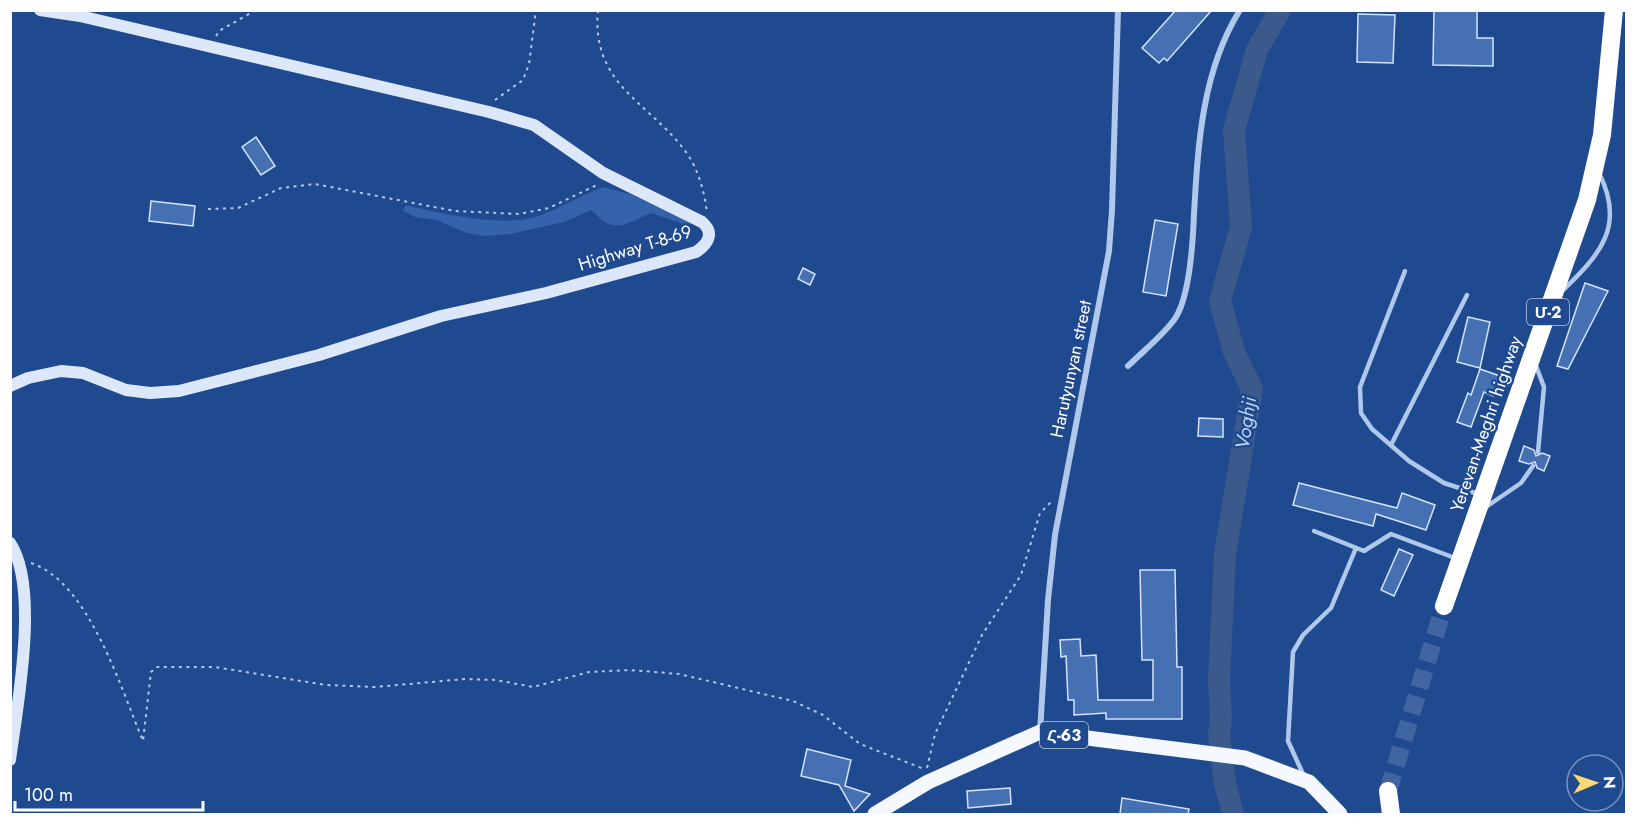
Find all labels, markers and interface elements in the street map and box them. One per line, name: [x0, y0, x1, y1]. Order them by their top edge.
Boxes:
street label: Highway T-8-69: [575, 218, 695, 278]
street label: Harutyunyan street: [1044, 297, 1098, 440]
road number: Մ-2: [1527, 299, 1569, 325]
street label: Yerevan-Meghri highway: [1444, 332, 1528, 515]
water label: Voghji: [1228, 394, 1264, 451]
road number: Հ-63: [1040, 722, 1088, 748]
north arrow: [1565, 753, 1625, 813]
scale bar: [15, 774, 202, 812]
text: N: [1598, 776, 1621, 789]
text: 100 m: [24, 782, 73, 808]

